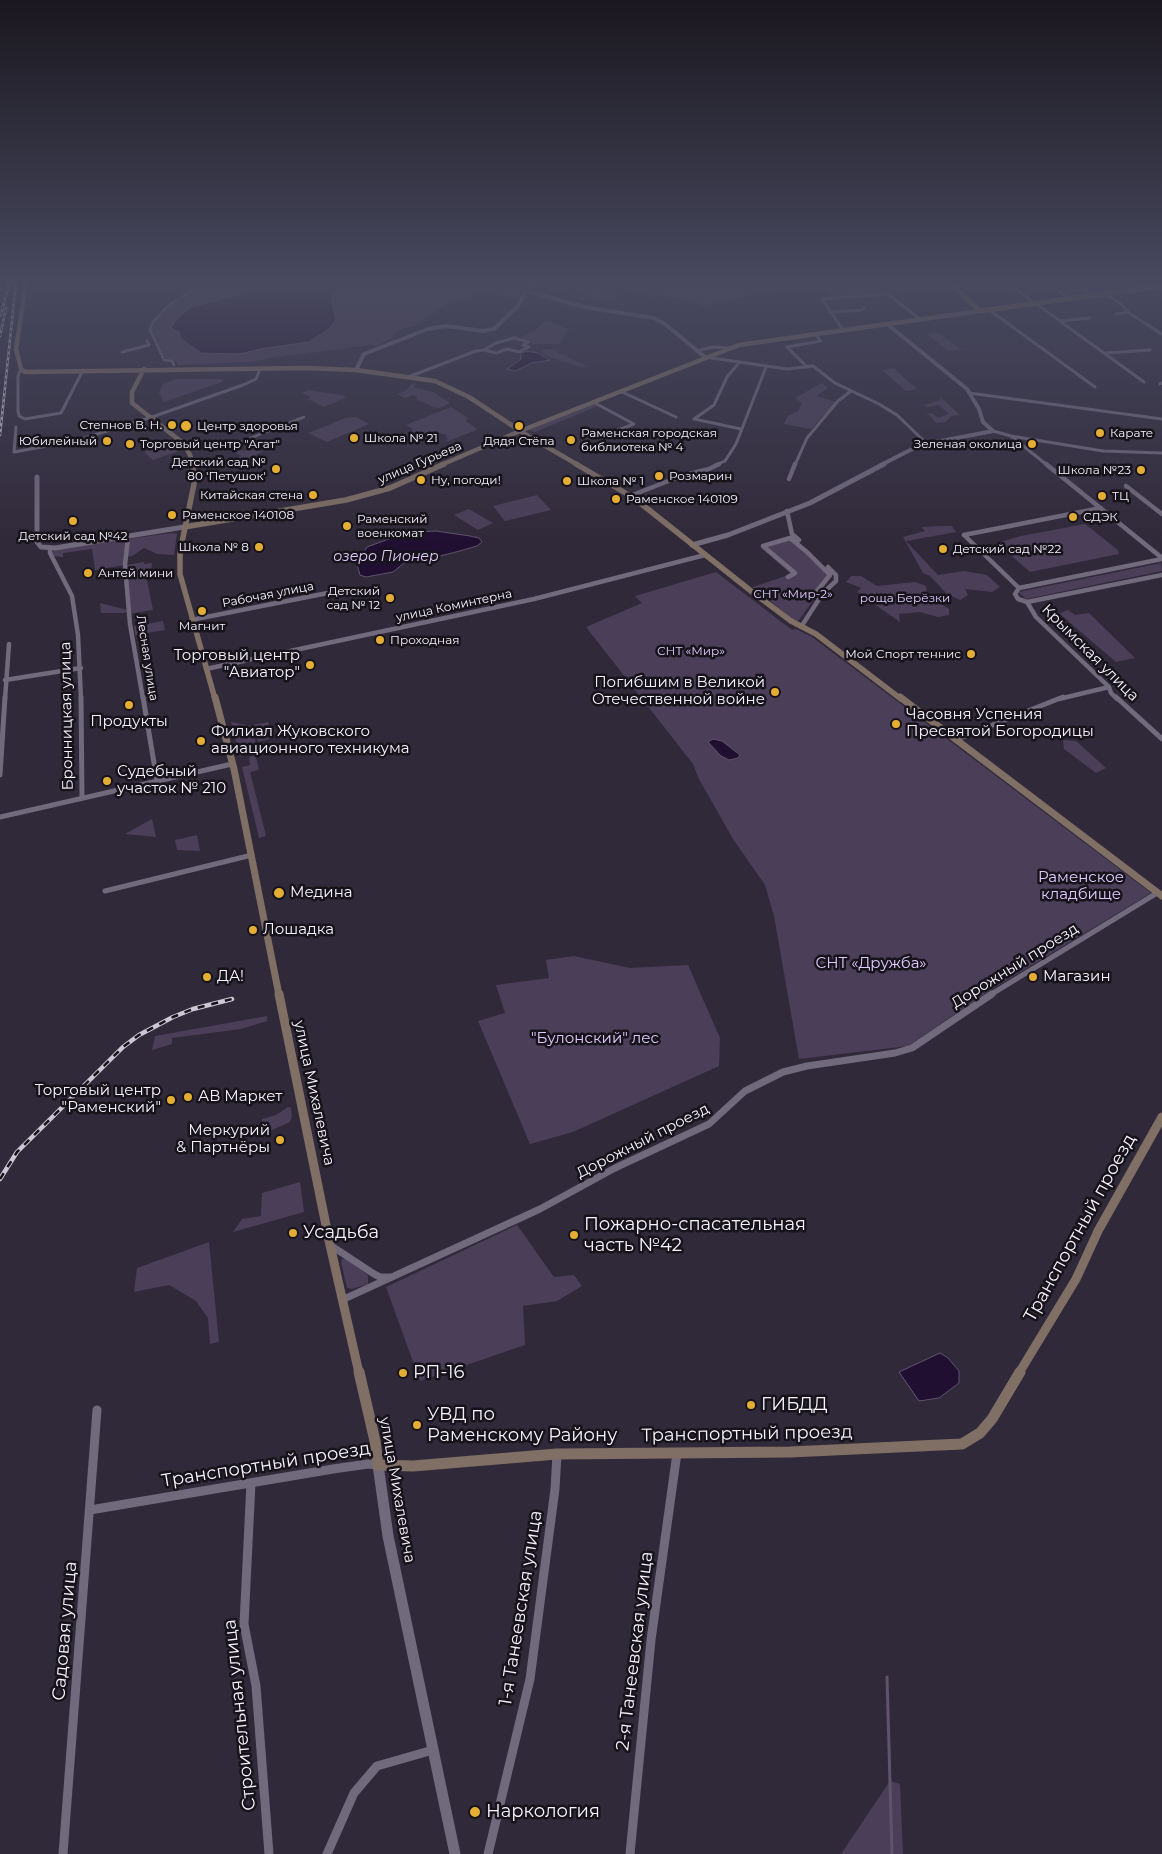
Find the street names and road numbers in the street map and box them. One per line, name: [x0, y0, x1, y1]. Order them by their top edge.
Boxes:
street label: улица Гурьева: [376, 439, 464, 487]
street label: Рабочая улица: [221, 579, 315, 611]
street label: улица Коминтерна: [395, 587, 513, 625]
street label: Крымская улица: [1038, 601, 1142, 705]
street label: Лесная улица: [133, 614, 161, 702]
street label: Бронницкая улица: [57, 641, 77, 791]
street label: Дорожный проезд: [948, 920, 1082, 1012]
street label: улица Михалевича: [290, 1019, 338, 1167]
street label: Дорожный проезд: [574, 1100, 712, 1182]
street label: Транспортный проезд: [1019, 1130, 1141, 1326]
street label: улица Михалевича: [375, 1416, 419, 1564]
street label: Транспортный проезд: [641, 1421, 853, 1447]
street label: Транспортный проезд: [160, 1438, 372, 1492]
street label: 1-я Танеевская улица: [495, 1509, 547, 1707]
street label: 2-я Танеевская улица: [612, 1550, 658, 1752]
street label: Садовая улица: [48, 1560, 82, 1702]
street label: Строительная улица: [219, 1618, 261, 1812]

